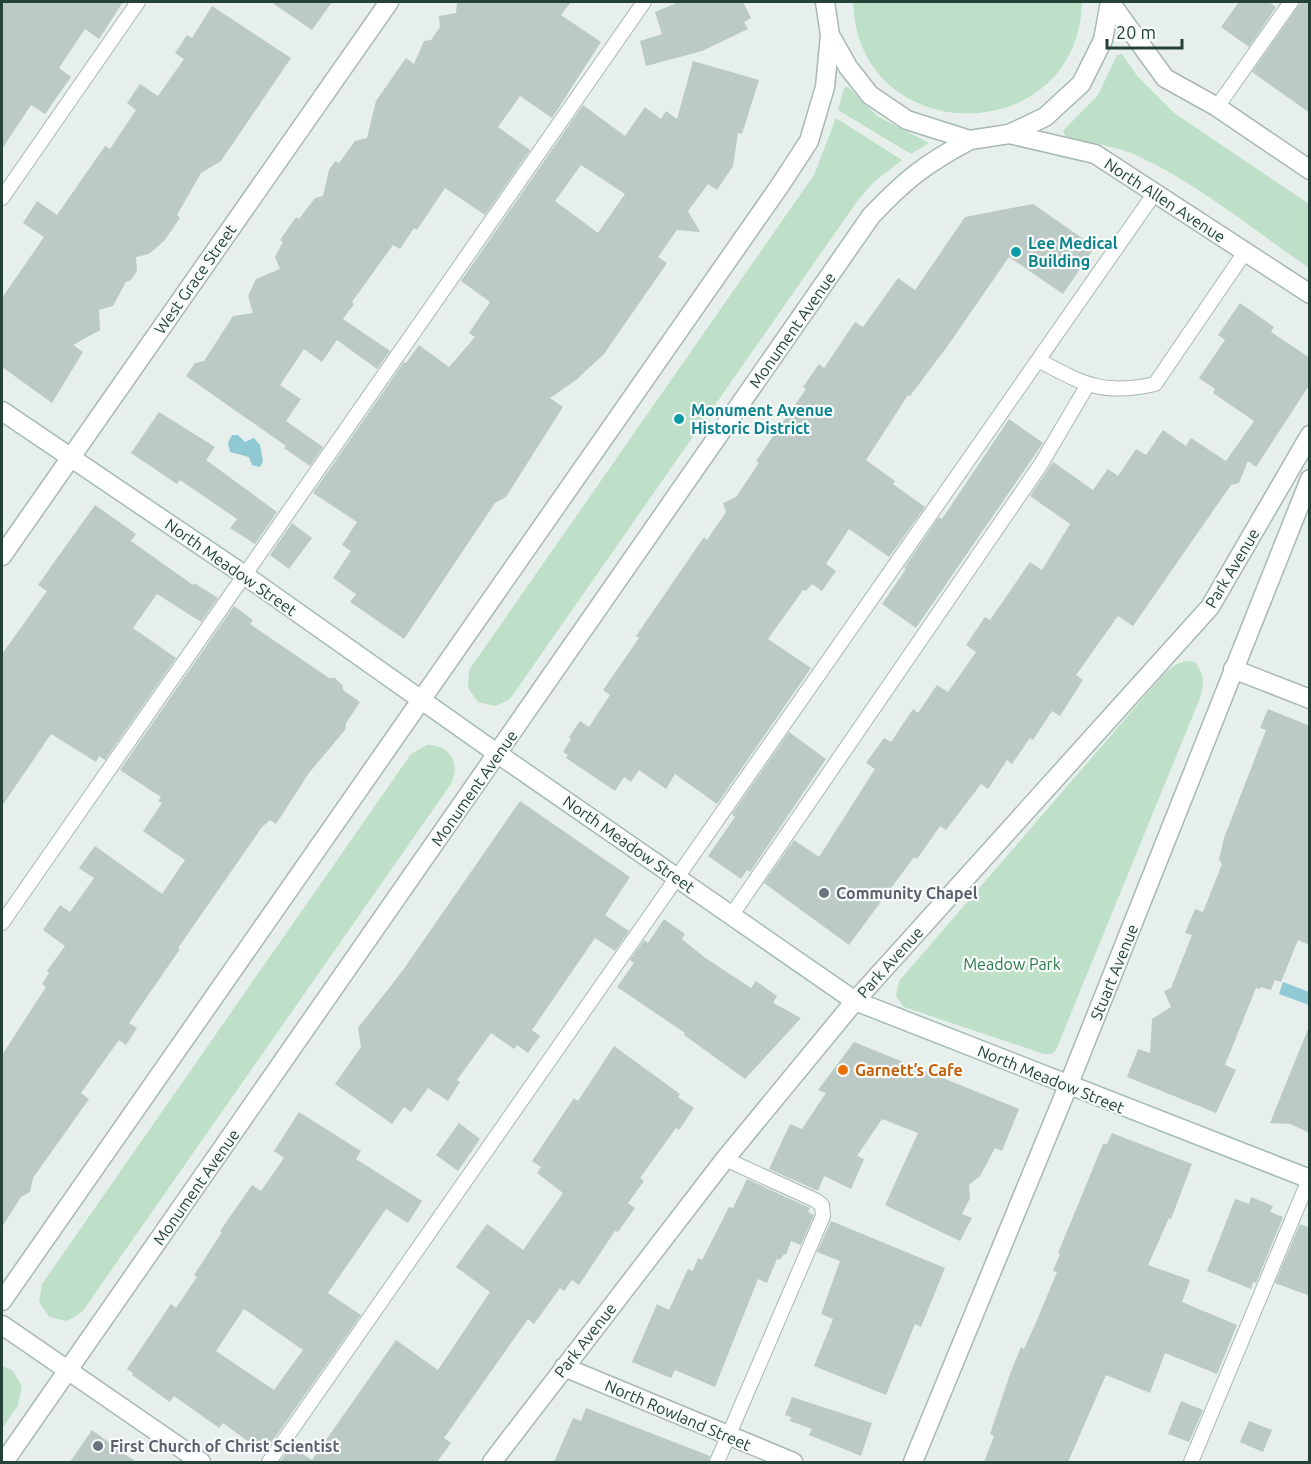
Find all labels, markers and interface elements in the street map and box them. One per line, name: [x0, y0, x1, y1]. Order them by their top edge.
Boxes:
scale bar: [1107, 12, 1182, 50]
text: 20 m: [1116, 22, 1156, 42]
street label: North Allen Avenue: [1101, 154, 1229, 246]
street label: West Grace Street: [150, 220, 240, 337]
place label: Lee Medical Building: [1028, 234, 1118, 270]
marker: Lee Medical Building: [1009, 245, 1023, 259]
street label: Monument Avenue: [745, 269, 839, 391]
place label: Monument Avenue Historic District: [691, 401, 833, 437]
marker: Monument Avenue Historic District: [672, 412, 686, 426]
street label: North Meadow Street: [162, 515, 301, 620]
street label: Park Avenue: [1201, 525, 1263, 611]
street label: Monument Avenue: [427, 727, 521, 849]
street label: North Meadow Street: [560, 792, 699, 897]
place label: Community Chapel: [836, 884, 978, 902]
marker: Community Chapel: [817, 886, 831, 900]
street label: Stuart Avenue: [1087, 921, 1141, 1023]
street label: Park Avenue: [853, 923, 927, 1001]
park label: Meadow Park: [963, 955, 1061, 973]
street label: North Meadow Street: [975, 1041, 1128, 1117]
place label: Garnett’s Cafe: [855, 1061, 963, 1079]
marker: Garnett’s Cafe: [836, 1063, 850, 1077]
street label: Monument Avenue: [149, 1126, 243, 1248]
street label: Park Avenue: [550, 1299, 620, 1381]
street label: North Rowland Street: [602, 1376, 754, 1454]
place label: First Church of Christ Scientist: [110, 1437, 339, 1455]
marker: First Church of Christ Scientist: [91, 1439, 105, 1453]

